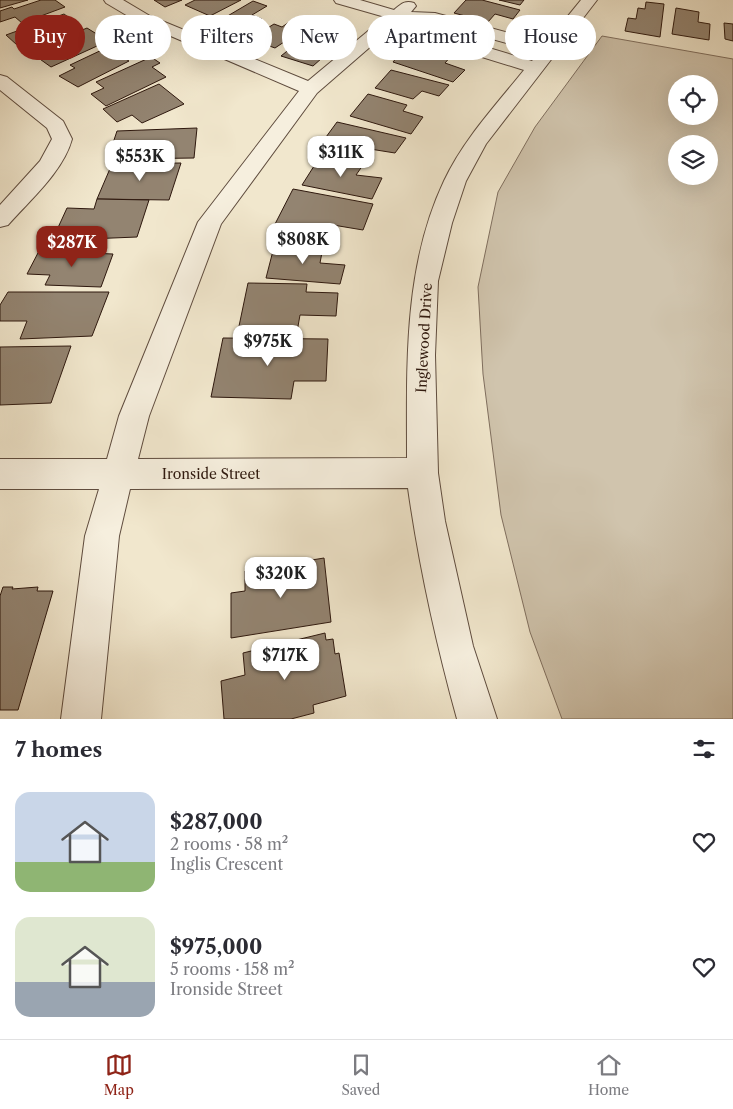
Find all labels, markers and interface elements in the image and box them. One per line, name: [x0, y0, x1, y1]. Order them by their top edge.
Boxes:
chip: Buy: [15, 15, 85, 60]
chip: Rent: [95, 15, 171, 60]
chip: Filters: [181, 15, 272, 60]
chip: New: [282, 15, 357, 60]
chip: Apartment: [367, 15, 495, 60]
chip: House: [505, 15, 596, 60]
map controls: [668, 75, 718, 185]
button: locate: [668, 75, 718, 125]
button: layers: [668, 135, 718, 185]
pin: $311K: [306, 136, 376, 178]
pin: $553K: [105, 140, 175, 182]
text: $311K: [318, 142, 364, 162]
text: $553K: [116, 146, 164, 166]
pin: $808K: [268, 222, 338, 265]
pin: $287K: [37, 226, 107, 268]
text: $808K: [277, 229, 329, 249]
text: $287K: [47, 232, 97, 252]
street label: Inglewood Drive: [412, 282, 436, 394]
pin: $975K: [233, 324, 303, 367]
text: $975K: [244, 331, 292, 351]
street label: Ironside Street: [162, 465, 260, 483]
pin: $320K: [246, 556, 316, 599]
text: $320K: [256, 563, 306, 583]
pin: $717K: [250, 638, 320, 681]
text: $717K: [262, 645, 308, 665]
icon: filters: [690, 735, 718, 763]
text: 7 homes: [15, 737, 102, 762]
text: $287,000: [170, 809, 263, 834]
icon: home: [55, 812, 115, 872]
icon: heart: [690, 828, 718, 856]
text: 2 rooms · 58 m²: [170, 834, 288, 854]
text: Inglis Crescent: [170, 854, 283, 874]
text: $975,000: [170, 934, 262, 959]
icon: home: [55, 937, 115, 997]
icon: heart: [690, 953, 718, 981]
text: 5 rooms · 158 m²: [170, 959, 295, 979]
text: Ironside Street: [170, 979, 283, 999]
tab: Map: [104, 1051, 134, 1099]
tab: Saved: [342, 1051, 380, 1099]
tab: Home: [588, 1051, 629, 1099]

